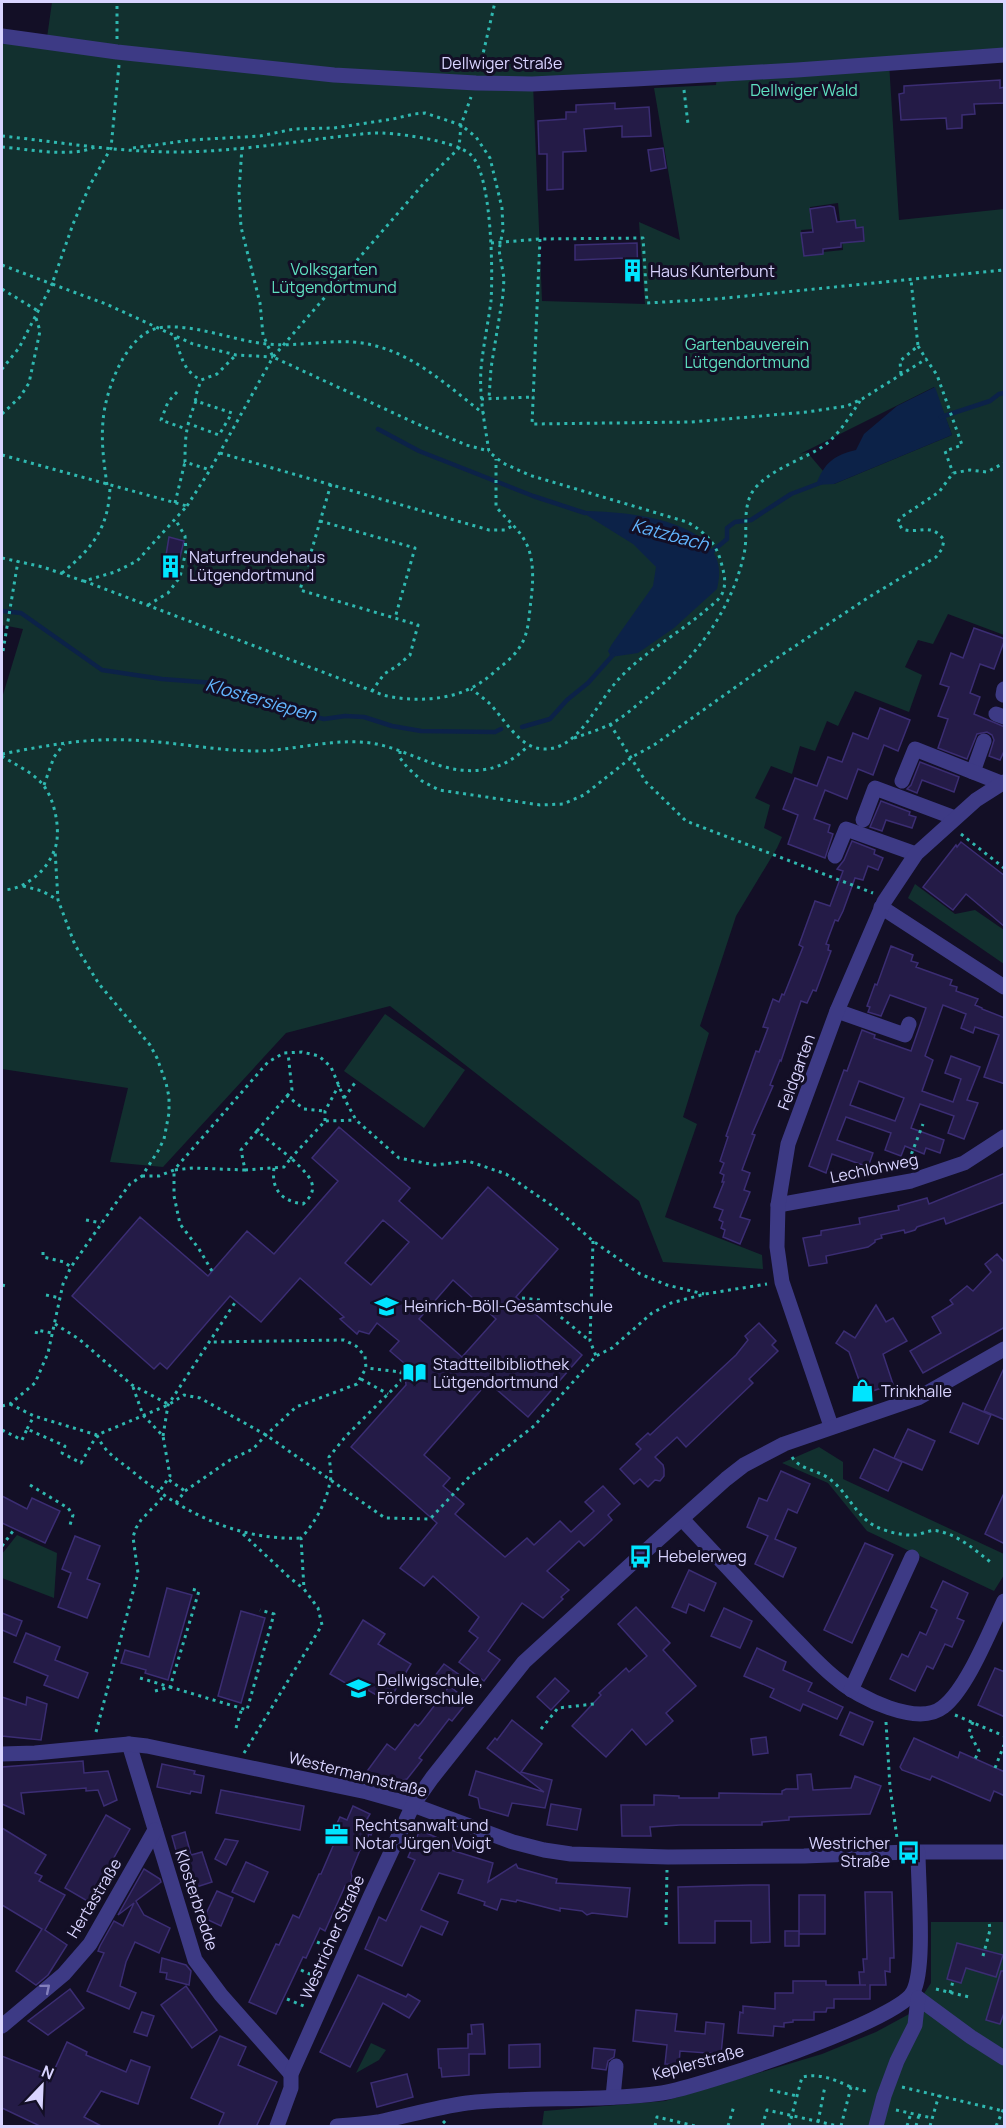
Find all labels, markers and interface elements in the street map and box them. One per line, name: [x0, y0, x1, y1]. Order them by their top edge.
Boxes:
street label: Dellwiger Straße: [442, 52, 562, 74]
park label: Dellwiger Wald: [750, 79, 858, 101]
park label: Volksgarten Lütgendortmund: [271, 258, 397, 298]
building icon: Haus Kunterbunt: [619, 258, 645, 284]
place label: Haus Kunterbunt: [650, 260, 775, 282]
park label: Gartenbauverein Lütgendortmund: [684, 333, 810, 373]
water label: Katzbach: [629, 512, 713, 556]
place label: Naturfreundehaus Lütgendortmund: [189, 546, 325, 586]
building icon: Naturfreundehaus Lütgendortmund: [158, 553, 184, 579]
water label: Klostersiepen: [203, 672, 321, 727]
street label: Feldgarten: [772, 1031, 820, 1113]
street label: Lechlohweg: [828, 1148, 920, 1188]
school or university icon: Heinrich-Böll-Gesamtschule: [373, 1293, 399, 1319]
place label: Heinrich-Böll-Gesamtschule: [404, 1295, 613, 1317]
place label: Stadtteilbibliothek Lütgendortmund: [433, 1353, 570, 1393]
library icon: Stadtteilbibliothek Lütgendortmund: [402, 1360, 428, 1386]
shop icon: Trinkhalle: [850, 1378, 876, 1404]
place label: Trinkhalle: [881, 1380, 952, 1402]
bus stop icon: Hebelerweg: [627, 1543, 653, 1569]
place label: Hebelerweg: [658, 1545, 747, 1567]
place label: Dellwigschule, Förderschule: [377, 1669, 483, 1709]
school or university icon: Dellwigschule, Förderschule: [346, 1676, 372, 1702]
street label: Westermannstraße: [286, 1746, 430, 1802]
place label: Rechtsanwalt und Notar Jürgen Voigt: [355, 1814, 491, 1854]
office icon: Rechtsanwalt und Notar Jürgen Voigt: [324, 1821, 350, 1847]
place label: Westricher Straße: [809, 1832, 890, 1872]
bus stop icon: Westricher Straße: [895, 1839, 921, 1865]
street label: Klosterbredde: [170, 1847, 224, 1953]
street label: Hertastraße: [62, 1854, 126, 1942]
street label: Westricher Straße: [295, 1871, 369, 2003]
one-way arrow: [39, 1985, 50, 1996]
street label: Keplerstraße: [650, 2039, 746, 2085]
north arrow: [12, 2056, 72, 2116]
text: N: [38, 2060, 57, 2085]

